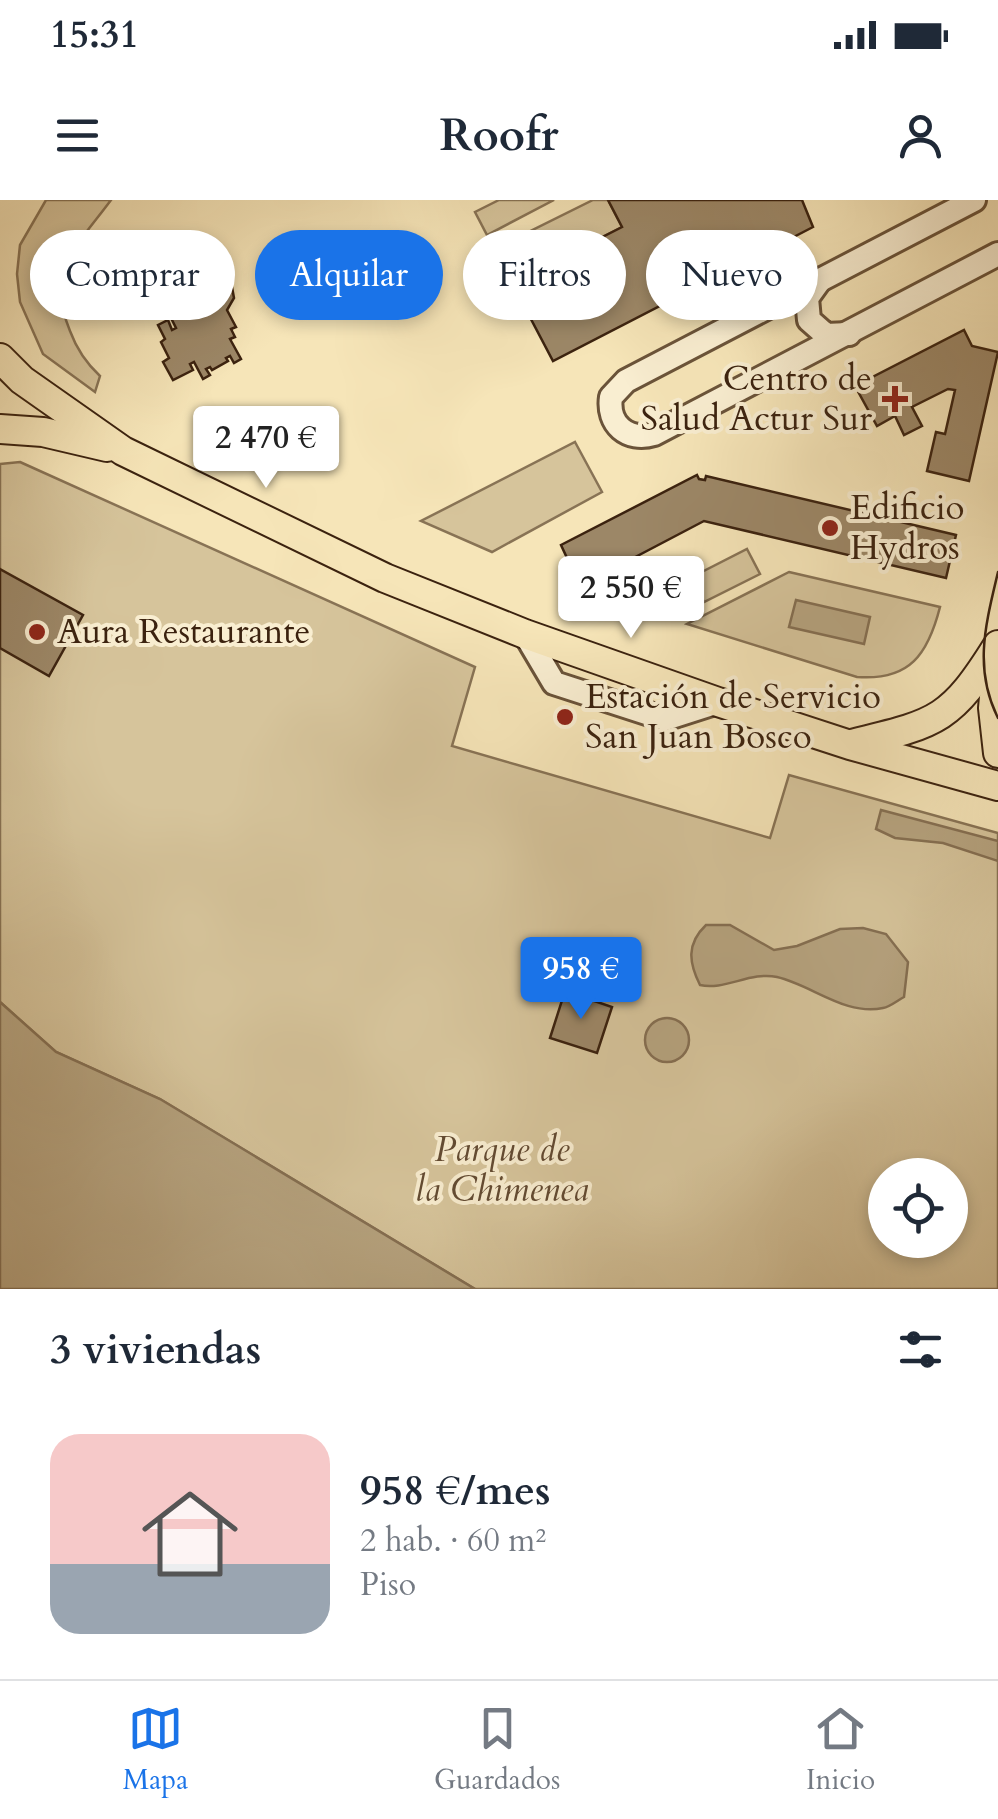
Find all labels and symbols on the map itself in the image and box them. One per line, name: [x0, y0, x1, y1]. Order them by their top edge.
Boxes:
place label: Centro de Salud Actur Sur: [640, 355, 872, 443]
marker: Centro de Salud Actur Sur: [882, 386, 908, 412]
pin: 2 470 €: [174, 406, 358, 491]
place label: Edificio Hydros: [850, 484, 965, 572]
marker: Edificio Hydros: [819, 517, 841, 539]
pin: 2 550 €: [539, 556, 723, 641]
place label: Aura Restaurante: [57, 608, 310, 656]
marker: Aura Restaurante: [26, 621, 48, 643]
place label: Estación de Servicio San Juan Bosco: [585, 673, 881, 761]
marker: Estación de Servicio San Juan Bosco: [554, 706, 576, 728]
pin: 958 €: [511, 937, 651, 1022]
park label: Parque de la Chimenea: [415, 1126, 589, 1214]

